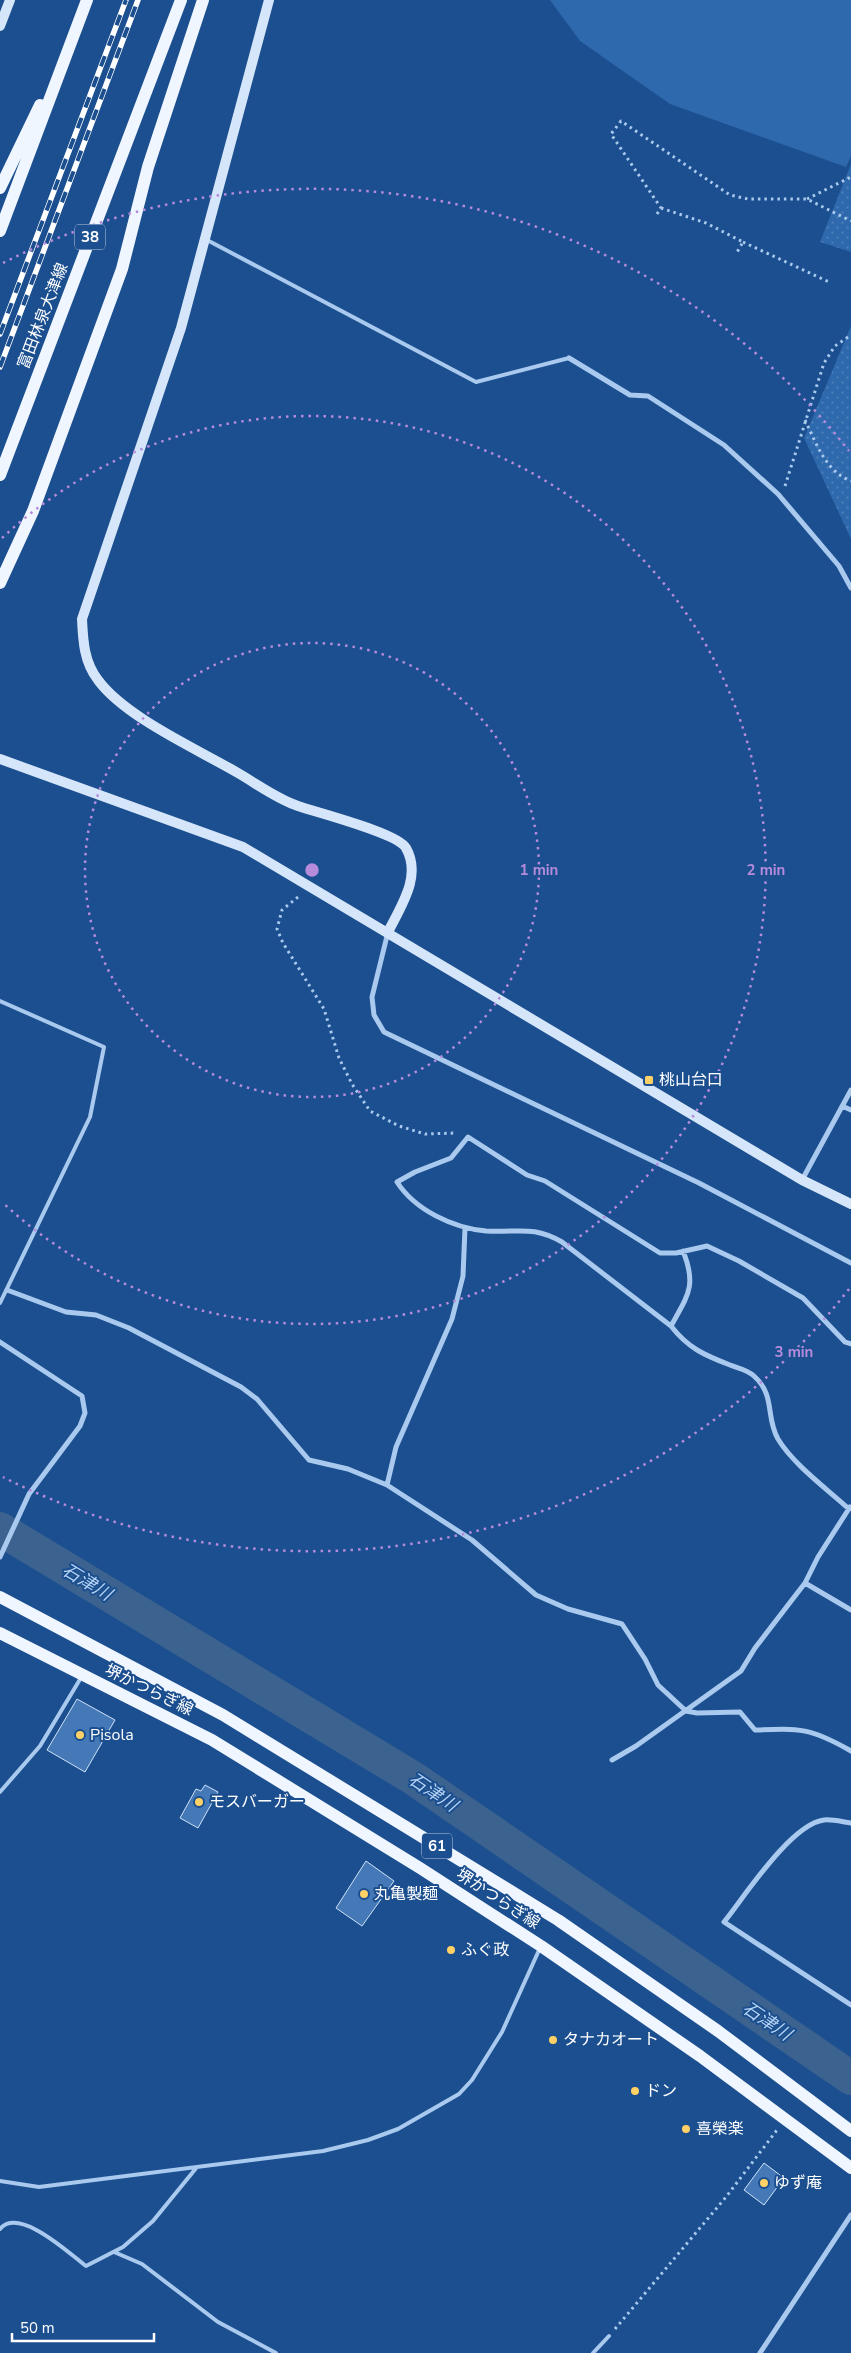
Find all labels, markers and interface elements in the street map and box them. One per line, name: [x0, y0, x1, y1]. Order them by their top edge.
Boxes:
road number: 38: [75, 224, 105, 250]
street label: 富田林泉大津線: [13, 260, 73, 372]
text: 1 min: [520, 860, 558, 880]
text: 2 min: [747, 860, 785, 880]
centre of rings: [303, 861, 321, 879]
place label: 桃山台口: [659, 1069, 723, 1091]
marker: 桃山台口: [643, 1074, 655, 1086]
text: 3 min: [775, 1342, 813, 1362]
water label: 石津川: [58, 1558, 118, 1607]
street label: 堺かつらぎ線: [101, 1659, 197, 1721]
place label: Pisola: [90, 1724, 134, 1746]
marker: Pisola: [74, 1729, 86, 1741]
water label: 石津川: [404, 1767, 464, 1818]
place label: モスバーガー: [209, 1791, 305, 1813]
marker: モスバーガー: [193, 1796, 205, 1808]
road number: 61: [422, 1834, 452, 1858]
street label: 堺かつらぎ線: [452, 1864, 544, 1934]
place label: 丸亀製麺: [374, 1883, 438, 1905]
marker: 丸亀製麺: [358, 1888, 370, 1900]
place label: ふぐ政: [461, 1939, 509, 1961]
marker: ふぐ政: [445, 1944, 457, 1956]
water label: 石津川: [738, 1996, 798, 2047]
place label: タナカオート: [563, 2029, 659, 2051]
marker: タナカオート: [547, 2034, 559, 2046]
place label: ドン: [645, 2080, 677, 2102]
marker: ドン: [629, 2085, 641, 2097]
place label: 喜榮楽: [696, 2118, 744, 2140]
marker: 喜榮楽: [680, 2123, 692, 2135]
place label: ゆず庵: [774, 2172, 822, 2194]
marker: ゆず庵: [758, 2177, 770, 2189]
scale bar: [12, 2310, 155, 2342]
text: 50 m: [20, 2318, 55, 2338]

